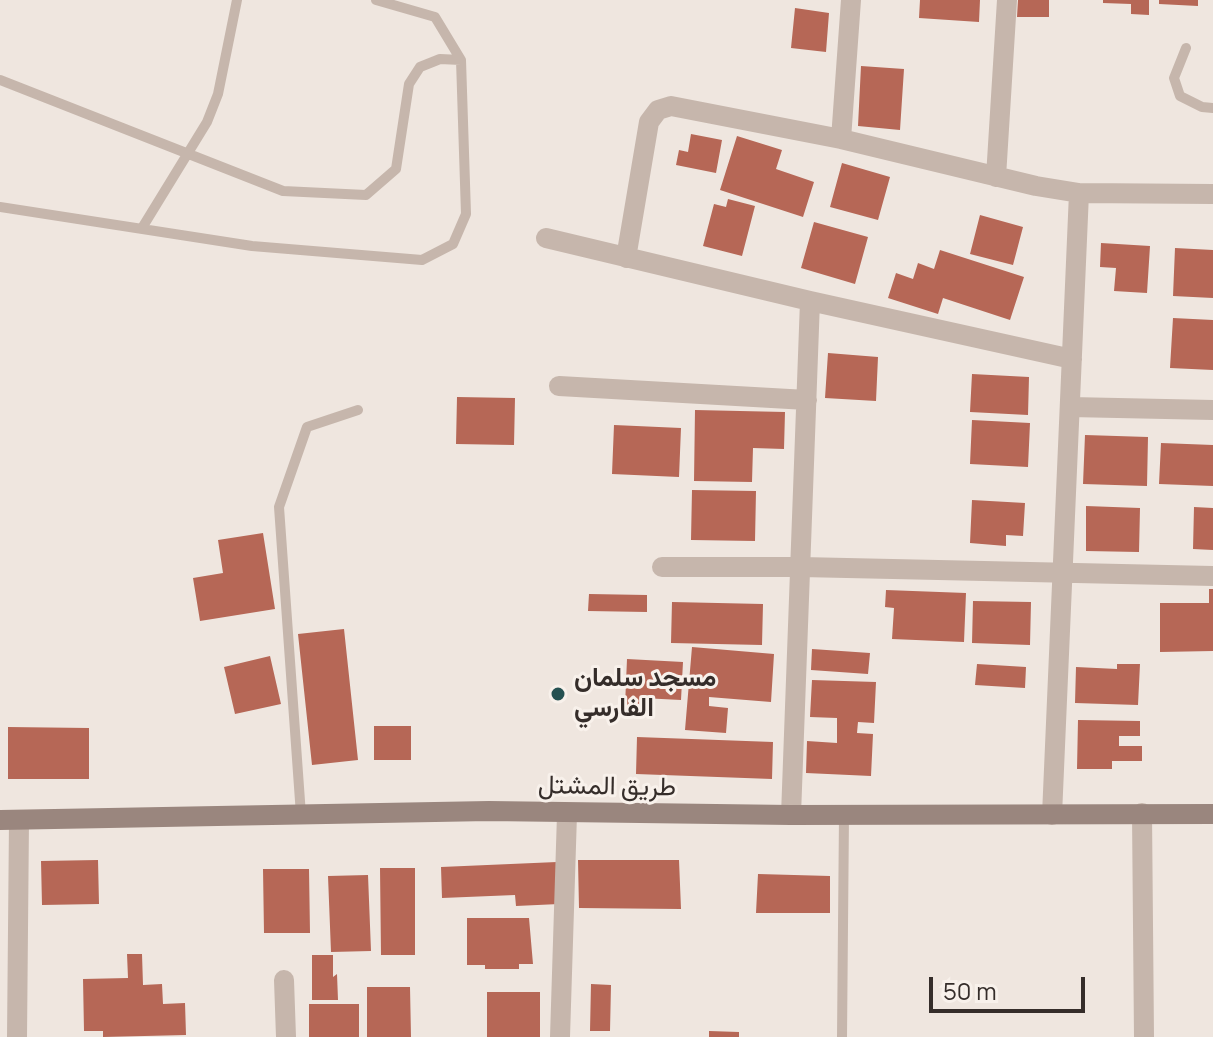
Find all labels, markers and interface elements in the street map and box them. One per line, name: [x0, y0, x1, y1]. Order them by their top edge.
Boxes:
place label: مسجد سلمان الفارسي: [574, 663, 716, 724]
marker: مسجد سلمان الفارسي: [549, 685, 567, 703]
street label: طريق المشتل: [538, 770, 676, 804]
scale bar: [933, 961, 1089, 1011]
text: 50 m: [943, 974, 997, 1007]

